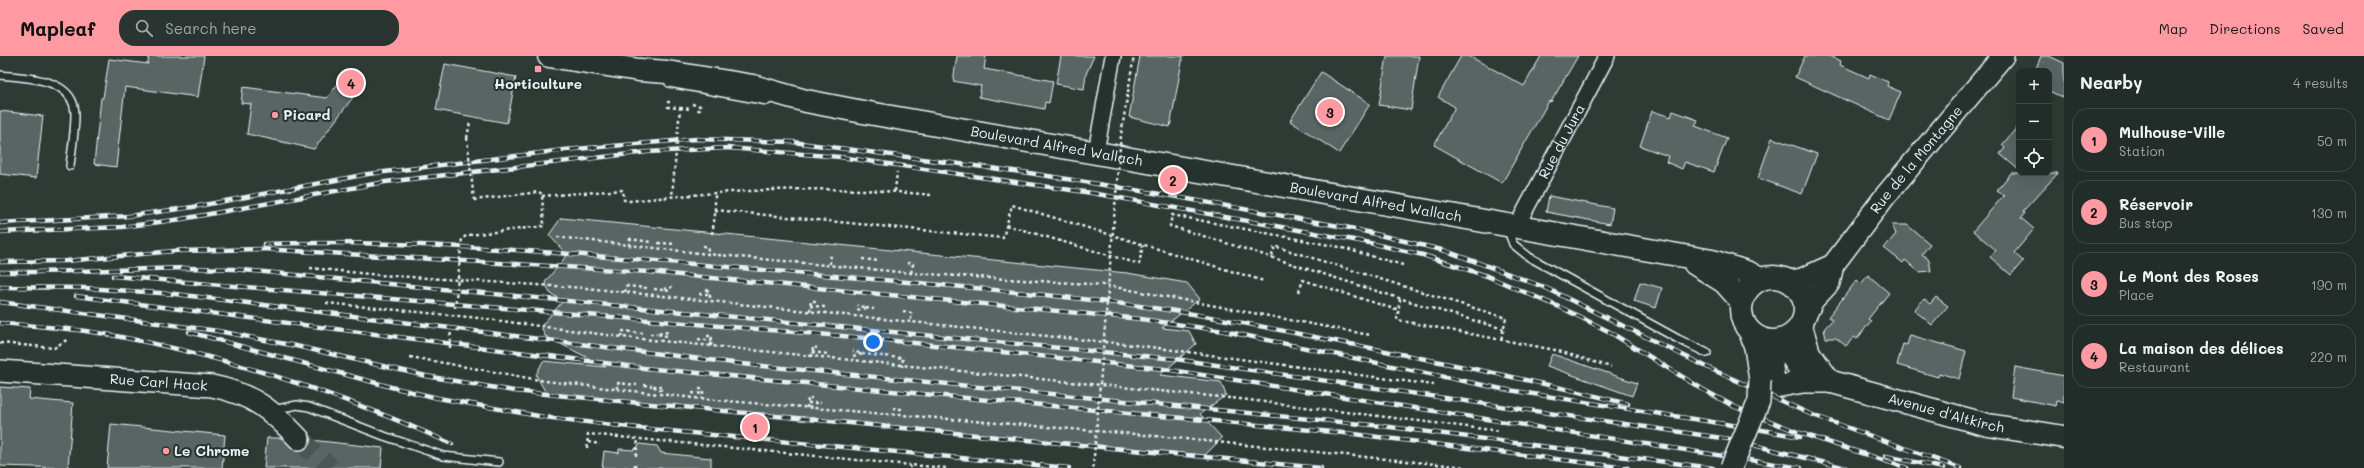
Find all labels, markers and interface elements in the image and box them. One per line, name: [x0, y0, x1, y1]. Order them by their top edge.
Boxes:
search box: [119, 10, 399, 46]
text: Mapleaf: [20, 16, 95, 41]
icon: search: [133, 17, 155, 39]
text: Search here: [165, 18, 257, 38]
text: Map: [2159, 19, 2187, 38]
text: Directions: [2209, 19, 2280, 38]
text: Saved: [2302, 19, 2344, 38]
marker: Horticulture: [533, 64, 543, 74]
pin: 4: [338, 68, 364, 98]
map controls: [2016, 68, 2052, 176]
button: +: [2016, 68, 2052, 104]
text: Nearby: [2080, 71, 2142, 93]
place label: Horticulture: [494, 74, 582, 93]
text: 4 results: [2293, 74, 2348, 91]
pin: 3: [1317, 97, 1343, 127]
street label: Rue du Jura: [1534, 100, 1589, 182]
street label: Rue de la Montagne: [1865, 101, 1966, 217]
button: −: [2016, 104, 2052, 140]
place label: Picard: [283, 105, 331, 124]
marker: Picard: [270, 110, 280, 120]
street label: Boulevard Alfred Wallach: [969, 121, 1144, 170]
text: Mulhouse-Ville: [2119, 122, 2225, 142]
text: 1: [2091, 132, 2097, 149]
text: 50 m: [2317, 132, 2347, 149]
button: locate: [2016, 140, 2052, 176]
text: Station: [2119, 142, 2165, 159]
pin: 2: [1160, 165, 1186, 195]
street label: Boulevard Alfred Wallach: [1288, 177, 1463, 226]
text: Réservoir: [2119, 194, 2193, 214]
text: 2: [2090, 204, 2098, 221]
text: 130 m: [2311, 204, 2347, 221]
text: Bus stop: [2119, 214, 2172, 231]
text: Le Mont des Roses: [2119, 266, 2259, 286]
text: 3: [2090, 276, 2098, 293]
text: 190 m: [2311, 276, 2347, 293]
text: Place: [2119, 286, 2154, 303]
your location: [863, 332, 883, 352]
text: La maison des délices: [2119, 338, 2284, 358]
text: 4: [2090, 348, 2098, 365]
text: 220 m: [2310, 348, 2347, 365]
text: Restaurant: [2119, 358, 2190, 375]
street label: Rue Carl Hack: [109, 369, 208, 395]
street label: Avenue d'Altkirch: [1886, 388, 2006, 436]
pin: 1: [742, 412, 768, 442]
place label: Le Chrome: [174, 441, 249, 460]
marker: Le Chrome: [161, 446, 171, 456]

